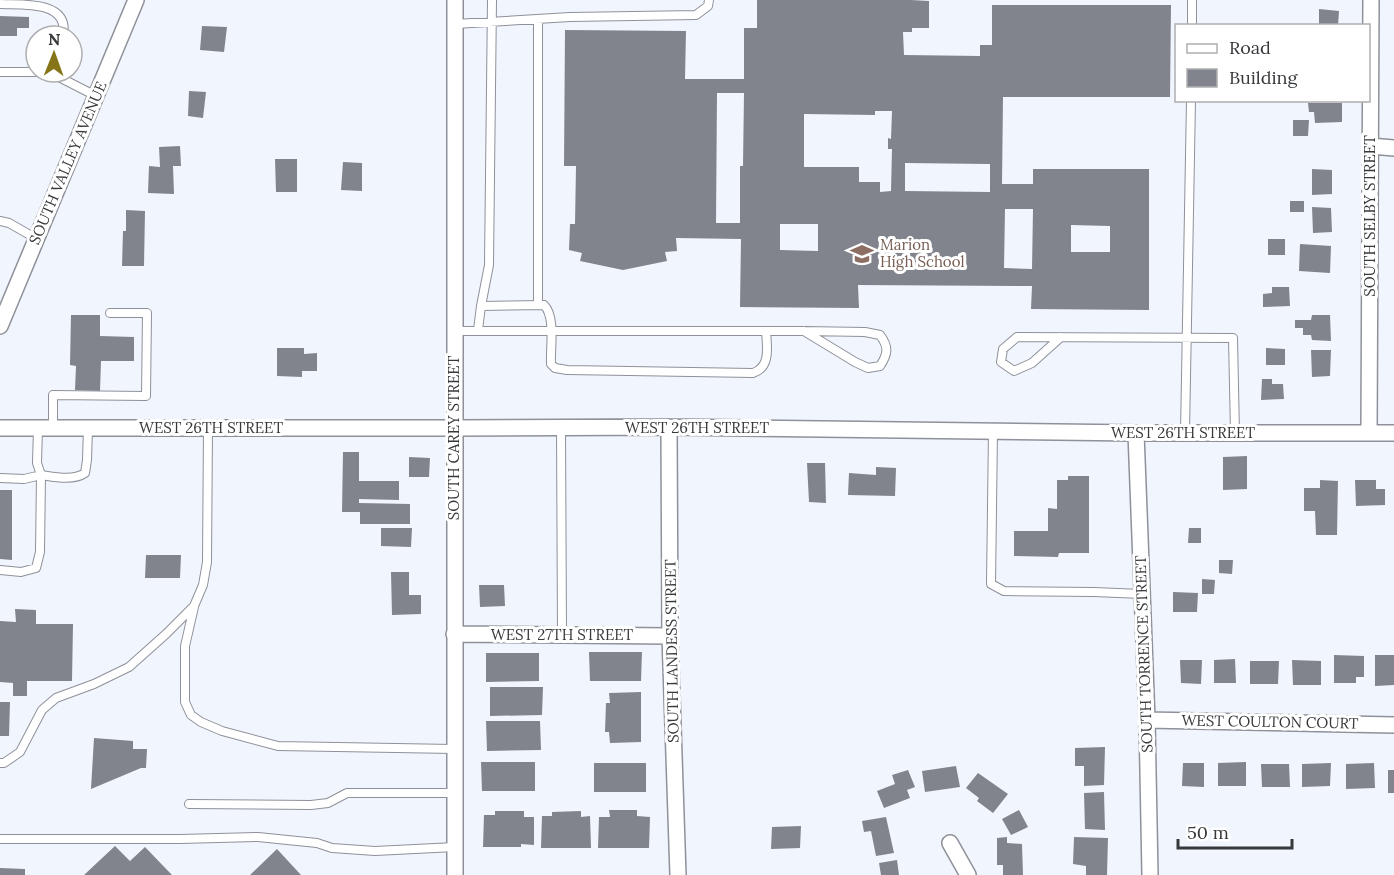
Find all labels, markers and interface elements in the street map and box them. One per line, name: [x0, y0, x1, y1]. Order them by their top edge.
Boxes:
north arrow: [24, 24, 84, 84]
legend: [1175, 24, 1370, 102]
text: N: [48, 29, 61, 49]
text: Road: [1229, 36, 1271, 59]
text: Building: [1229, 66, 1299, 89]
street label: SOUTH VALLEY AVENUE: [25, 78, 111, 247]
street label: SOUTH SELBY STREET: [1360, 135, 1379, 297]
place label: Marion High School: [880, 235, 965, 271]
school or university icon: Marion High School: [849, 241, 875, 267]
street label: SOUTH CAREY STREET: [444, 355, 463, 520]
street label: WEST 26TH STREET: [139, 418, 283, 437]
street label: WEST 26TH STREET: [625, 418, 769, 437]
street label: WEST 26TH STREET: [1111, 423, 1255, 442]
street label: SOUTH TORRENCE STREET: [1131, 555, 1156, 753]
street label: SOUTH LANDESS STREET: [660, 559, 683, 743]
street label: WEST 27TH STREET: [491, 625, 634, 644]
street label: WEST COULTON COURT: [1181, 710, 1359, 733]
scale bar: [1178, 812, 1292, 850]
text: 50 m: [1187, 821, 1229, 844]

